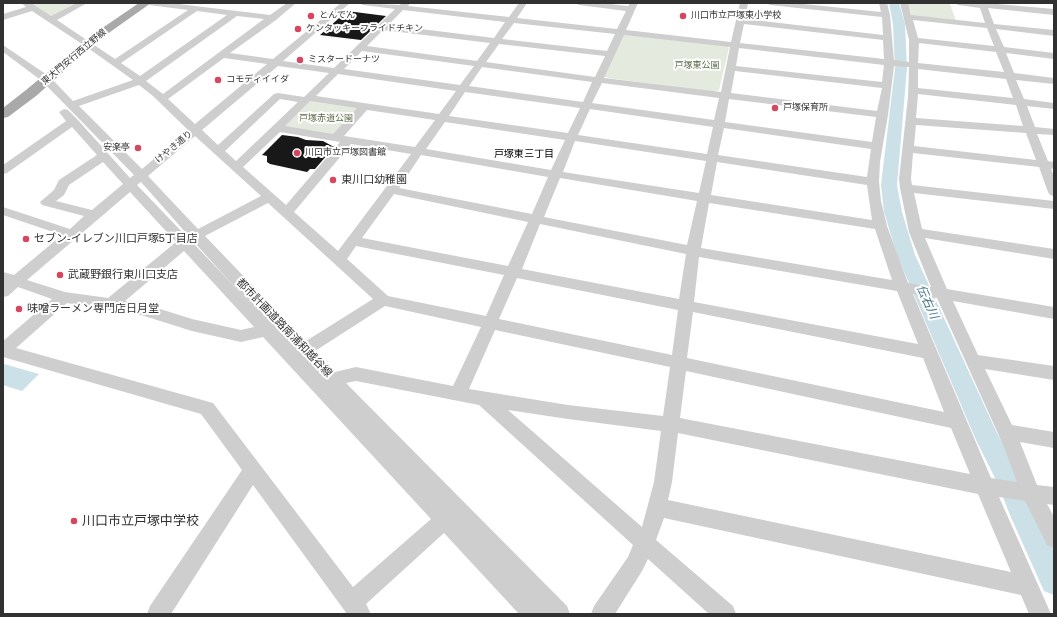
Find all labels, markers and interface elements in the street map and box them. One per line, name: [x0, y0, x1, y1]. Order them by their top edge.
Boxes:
marker: とんでん: [306, 11, 316, 21]
place label: とんでん: [319, 11, 355, 21]
marker: 川口市立戸塚東小学校: [678, 11, 688, 21]
place label: 川口市立戸塚東小学校: [691, 11, 781, 21]
marker: ケンタッキーフライドチキン: [293, 24, 303, 34]
place label: ケンタッキーフライドチキン: [306, 24, 423, 34]
street label: 東大門安行西立野線: [40, 27, 108, 87]
marker: ミスタードーナツ: [295, 55, 305, 65]
place label: ミスタードーナツ: [308, 55, 380, 65]
park label: 戸塚東公園: [675, 61, 719, 71]
marker: コモディイイダ: [213, 75, 223, 85]
place label: コモディイイダ: [226, 75, 289, 85]
marker: 戸塚保育所: [770, 103, 780, 113]
place label: 戸塚保育所: [783, 103, 828, 113]
park label: 戸塚赤道公園: [299, 114, 353, 124]
street label: けやき通り: [153, 128, 195, 166]
place label: 安楽亭: [103, 143, 130, 153]
marker: 安楽亭: [133, 143, 143, 153]
marker: 川口市立戸塚図書館: [292, 148, 302, 158]
place label: 川口市立戸塚図書館: [305, 148, 386, 158]
district label: 戸塚東三丁目: [494, 148, 554, 160]
place label: 東川口幼稚園: [341, 173, 407, 187]
marker: 東川口幼稚園: [328, 175, 338, 185]
place label: セブン-イレブン川口戸塚5丁目店: [34, 232, 198, 246]
marker: セブン-イレブン川口戸塚5丁目店: [21, 234, 31, 244]
place label: 武蔵野銀行東川口支店: [68, 268, 178, 282]
marker: 武蔵野銀行東川口支店: [55, 270, 65, 280]
street label: 都市計画道路南浦和越谷線: [233, 276, 335, 380]
water label: 伝右川: [913, 283, 941, 321]
place label: 味噌ラーメン専門店日月堂: [27, 302, 159, 316]
marker: 味噌ラーメン専門店日月堂: [14, 304, 24, 314]
place label: 川口市立戸塚中学校: [82, 513, 199, 529]
marker: 川口市立戸塚中学校: [69, 516, 79, 526]

